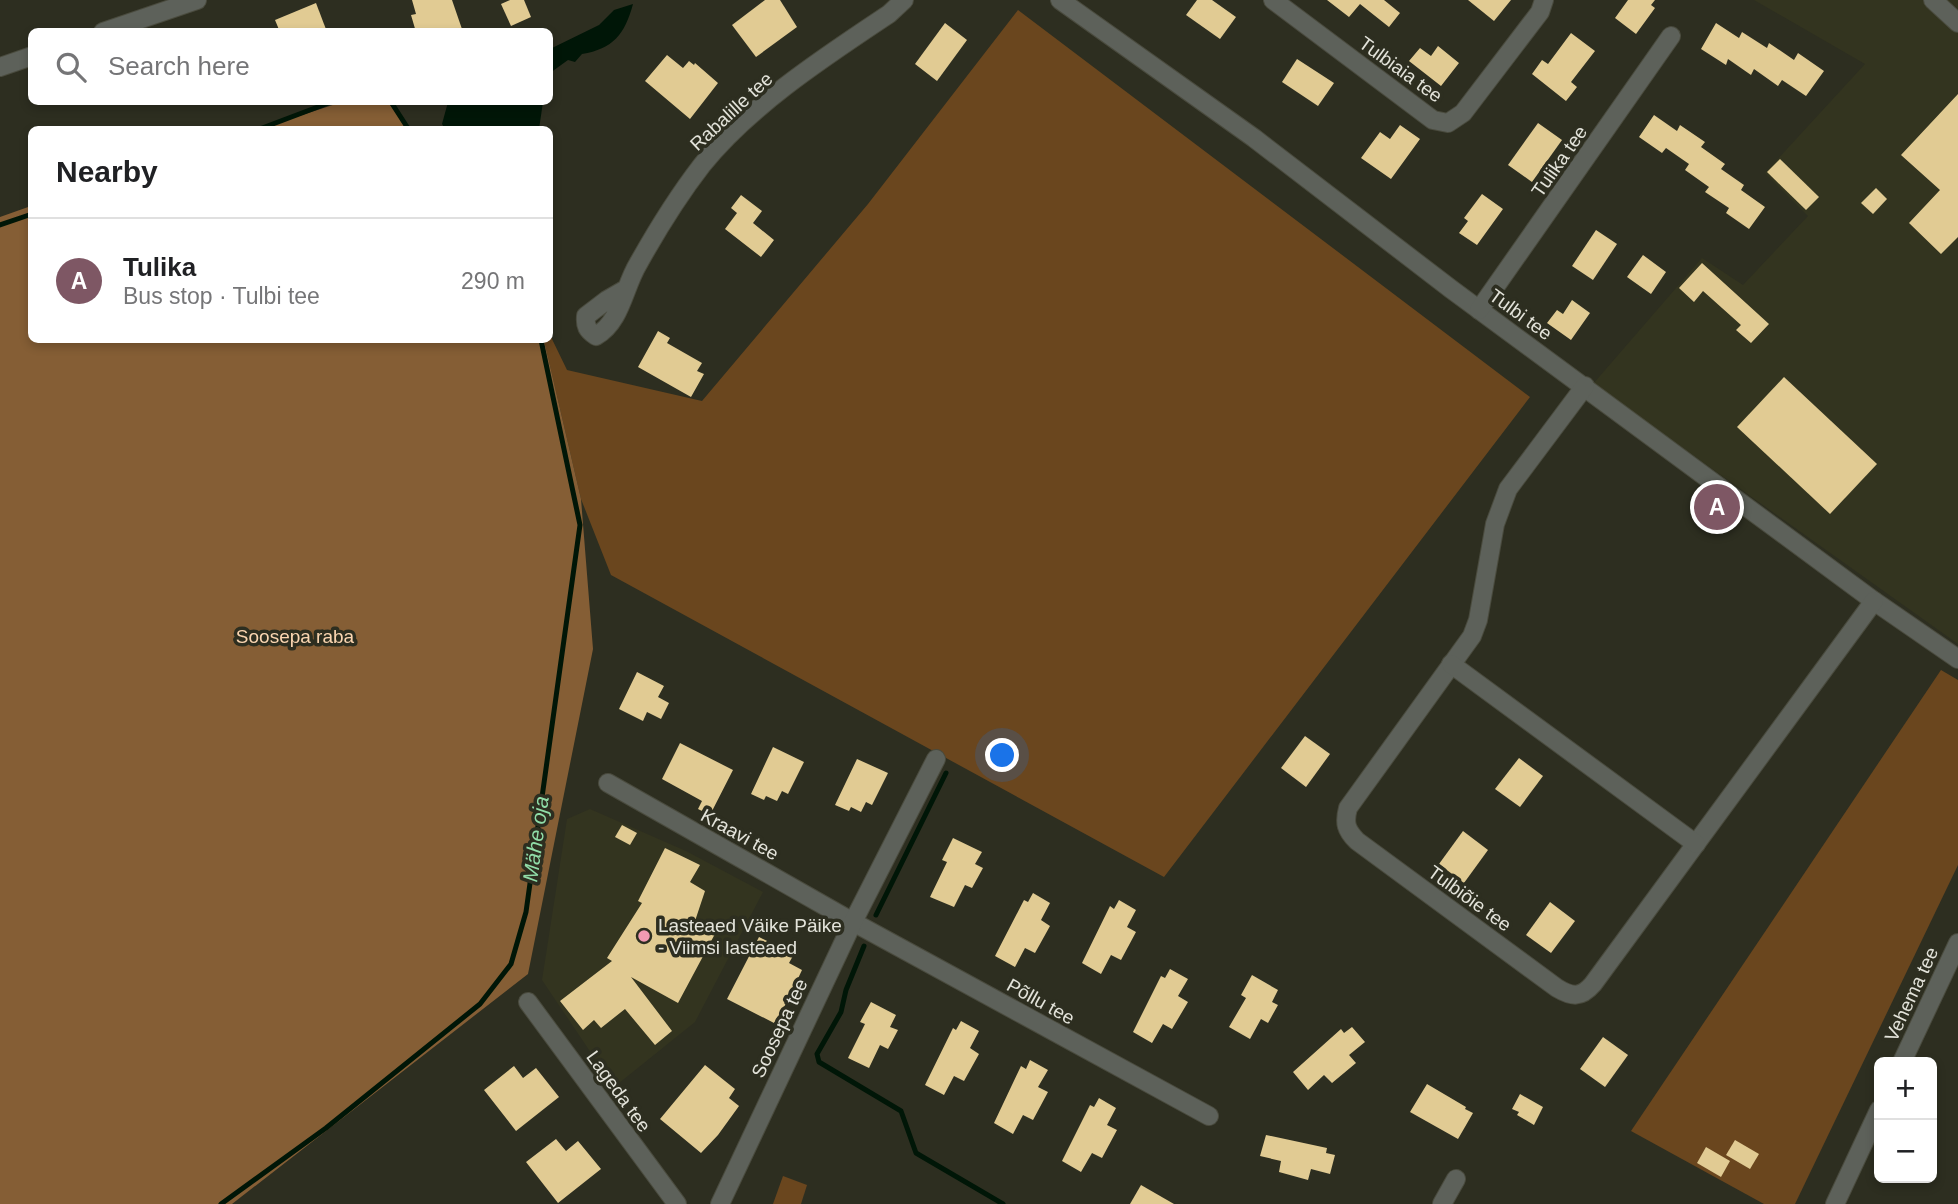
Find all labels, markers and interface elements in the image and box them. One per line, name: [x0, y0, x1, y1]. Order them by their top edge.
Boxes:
search box: [28, 28, 553, 105]
street label: Tulbiaia tee: [1355, 32, 1446, 107]
icon: search: [52, 48, 90, 86]
text: Search here: [108, 51, 250, 81]
street label: Rabalille tee: [686, 68, 777, 155]
street label: Tulika tee: [1527, 122, 1591, 201]
text: Nearby: [56, 155, 158, 188]
text: Tulika: [123, 252, 196, 282]
text: A: [71, 268, 87, 294]
text: 290 m: [461, 268, 525, 294]
text: Bus stop · Tulbi tee: [123, 283, 320, 309]
street label: Tulbi tee: [1485, 285, 1556, 344]
pin: A: [1694, 481, 1740, 533]
park label: Soosepa raba: [236, 626, 355, 647]
your location: [985, 738, 1019, 772]
water label: Mähe oja: [518, 795, 553, 883]
street label: Kraavi tee: [697, 805, 782, 864]
street label: Tulbiõie tee: [1424, 861, 1515, 936]
place label: Lasteaed Väike Päike - Viimsi lasteaed: [658, 915, 842, 958]
marker: Lasteaed Väike Päike - Viimsi lasteaed: [636, 928, 652, 944]
street label: Vehema tee: [1881, 944, 1942, 1045]
street label: Põllu tee: [1003, 974, 1078, 1029]
street label: Soosepa tee: [747, 975, 812, 1081]
street label: Lageda tee: [582, 1047, 655, 1136]
map controls: [1874, 1057, 1937, 1183]
button: +: [1874, 1057, 1937, 1120]
button: −: [1874, 1120, 1937, 1183]

